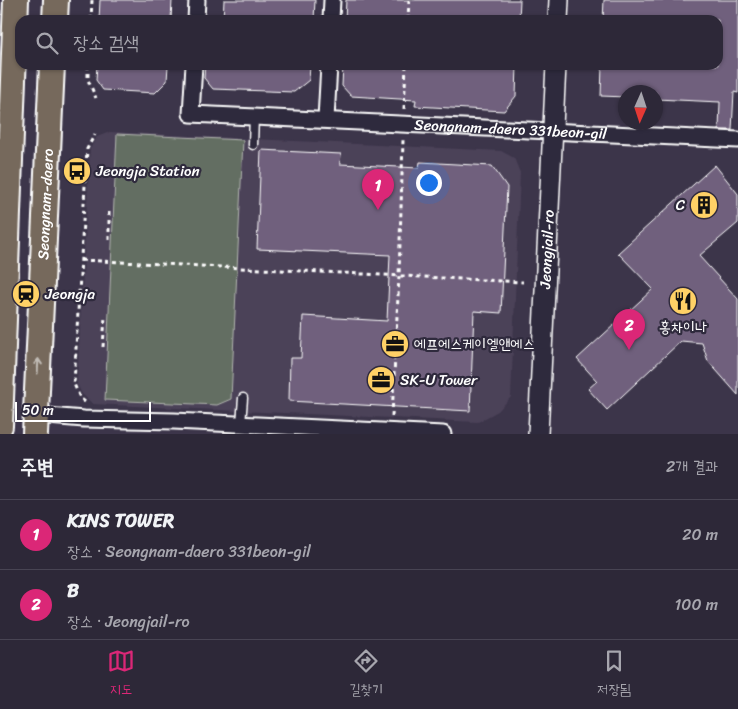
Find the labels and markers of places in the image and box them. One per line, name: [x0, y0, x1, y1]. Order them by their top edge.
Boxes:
bus stop icon: Jeongja Station: [62, 156, 92, 186]
place label: Jeongja Station: [95, 158, 200, 184]
pin: 1: [362, 169, 394, 210]
building icon: C: [689, 190, 719, 220]
place label: C: [676, 192, 686, 218]
station icon: Jeongja: [11, 279, 41, 309]
place label: Jeongja: [44, 281, 95, 307]
restaurant icon: 홍차이나: [668, 286, 698, 316]
pin: 2: [613, 309, 645, 350]
place label: 홍차이나: [659, 314, 707, 340]
office icon: 에프에스케이엘앤에스: [380, 329, 410, 359]
place label: 에프에스케이엘앤에스: [414, 331, 535, 357]
office icon: SK-U Tower: [366, 365, 396, 395]
place label: SK-U Tower: [400, 367, 478, 393]

